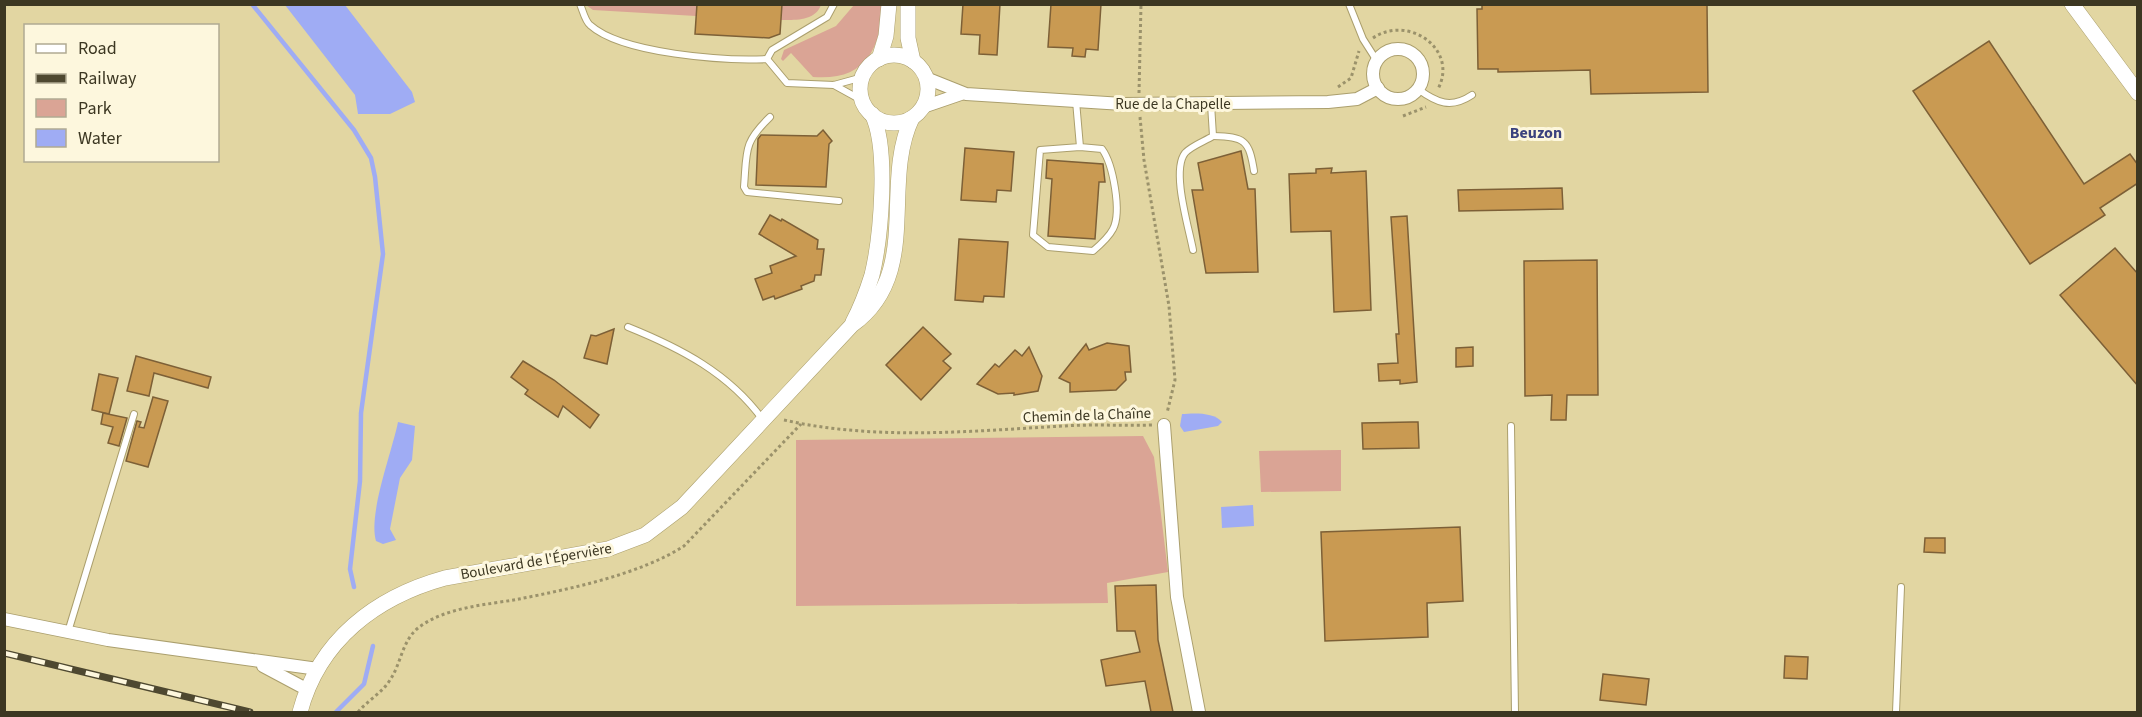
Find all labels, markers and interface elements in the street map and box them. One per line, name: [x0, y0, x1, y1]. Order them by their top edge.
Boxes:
legend: [24, 24, 219, 162]
text: Road: [78, 36, 117, 61]
text: Railway: [78, 66, 137, 91]
street label: Rue de la Chapelle: [1115, 94, 1231, 115]
text: Park: [78, 96, 112, 121]
district label: Beuzon: [1510, 122, 1562, 144]
text: Water: [78, 126, 122, 151]
street label: Chemin de la Chaîne: [1023, 403, 1151, 428]
street label: Boulevard de l'Épervière: [459, 538, 613, 585]

